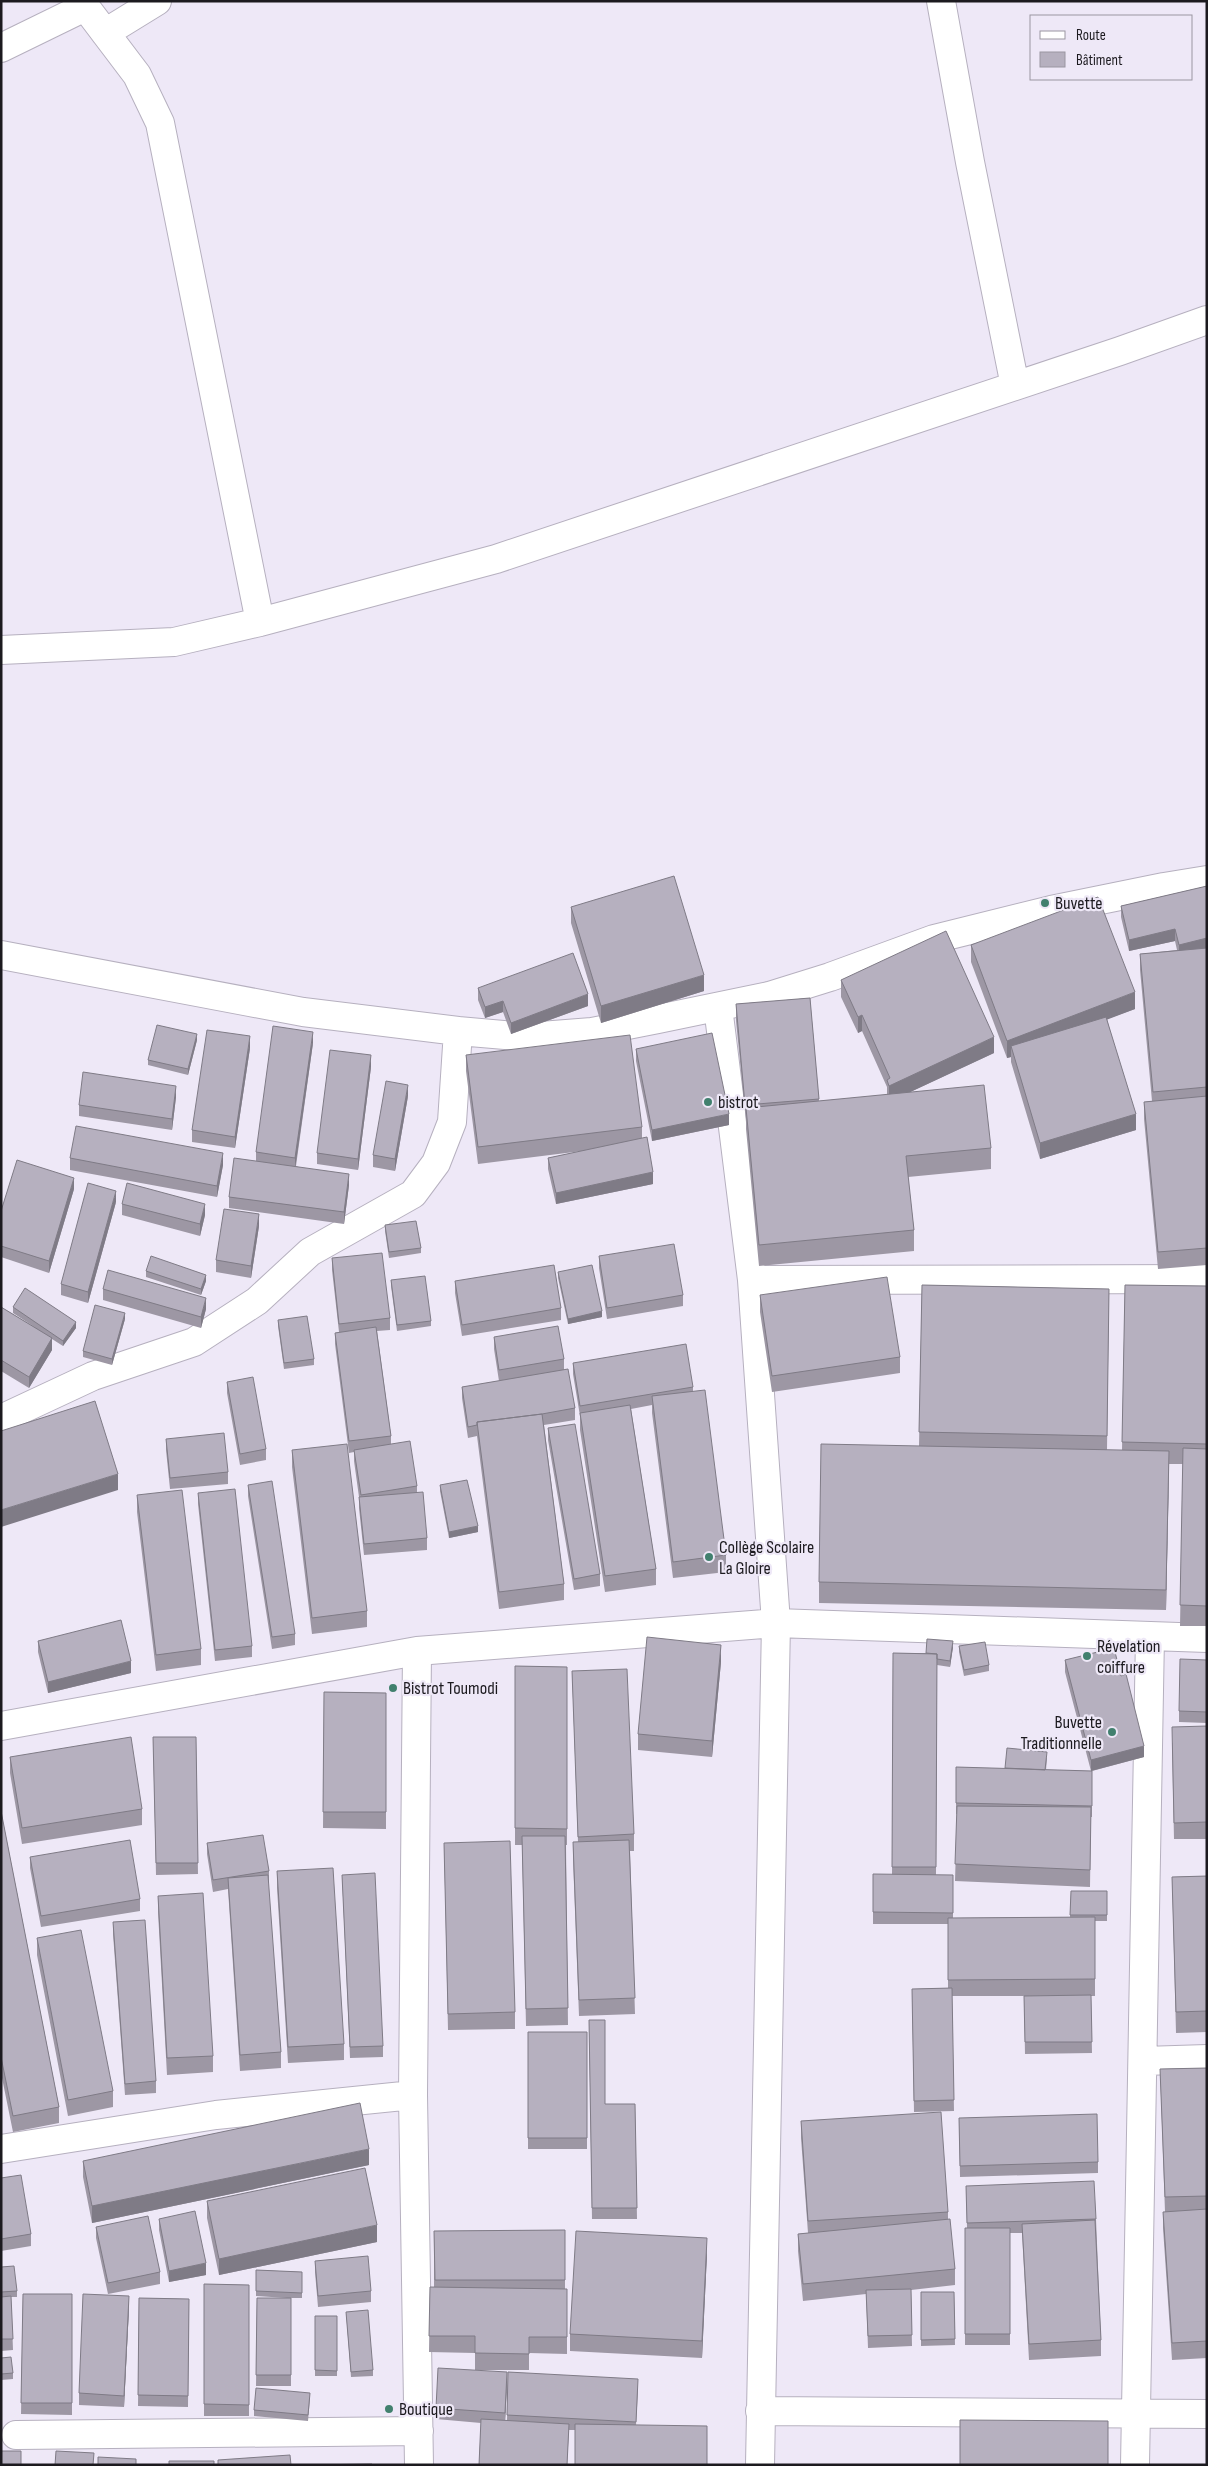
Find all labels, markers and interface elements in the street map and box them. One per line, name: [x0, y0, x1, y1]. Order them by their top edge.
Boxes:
legend: [1030, 15, 1193, 80]
text: Route: [1076, 26, 1106, 45]
text: Bâtiment: [1076, 51, 1123, 70]
place label: Buvette: [1055, 893, 1103, 914]
marker: Buvette: [1039, 897, 1051, 909]
place label: bistrot: [718, 1092, 759, 1113]
marker: bistrot: [702, 1096, 714, 1108]
place label: Collège Scolaire La Gloire: [719, 1537, 814, 1579]
marker: Collège Scolaire La Gloire: [703, 1551, 715, 1563]
place label: Révelation coiffure: [1097, 1636, 1161, 1678]
marker: Révelation coiffure: [1081, 1650, 1093, 1662]
place label: Bistrot Toumodi: [403, 1678, 498, 1699]
marker: Bistrot Toumodi: [387, 1682, 399, 1694]
place label: Buvette Traditionnelle: [1020, 1712, 1102, 1754]
marker: Buvette Traditionnelle: [1106, 1726, 1118, 1738]
place label: Boutique: [399, 2399, 453, 2420]
marker: Boutique: [383, 2403, 395, 2415]

